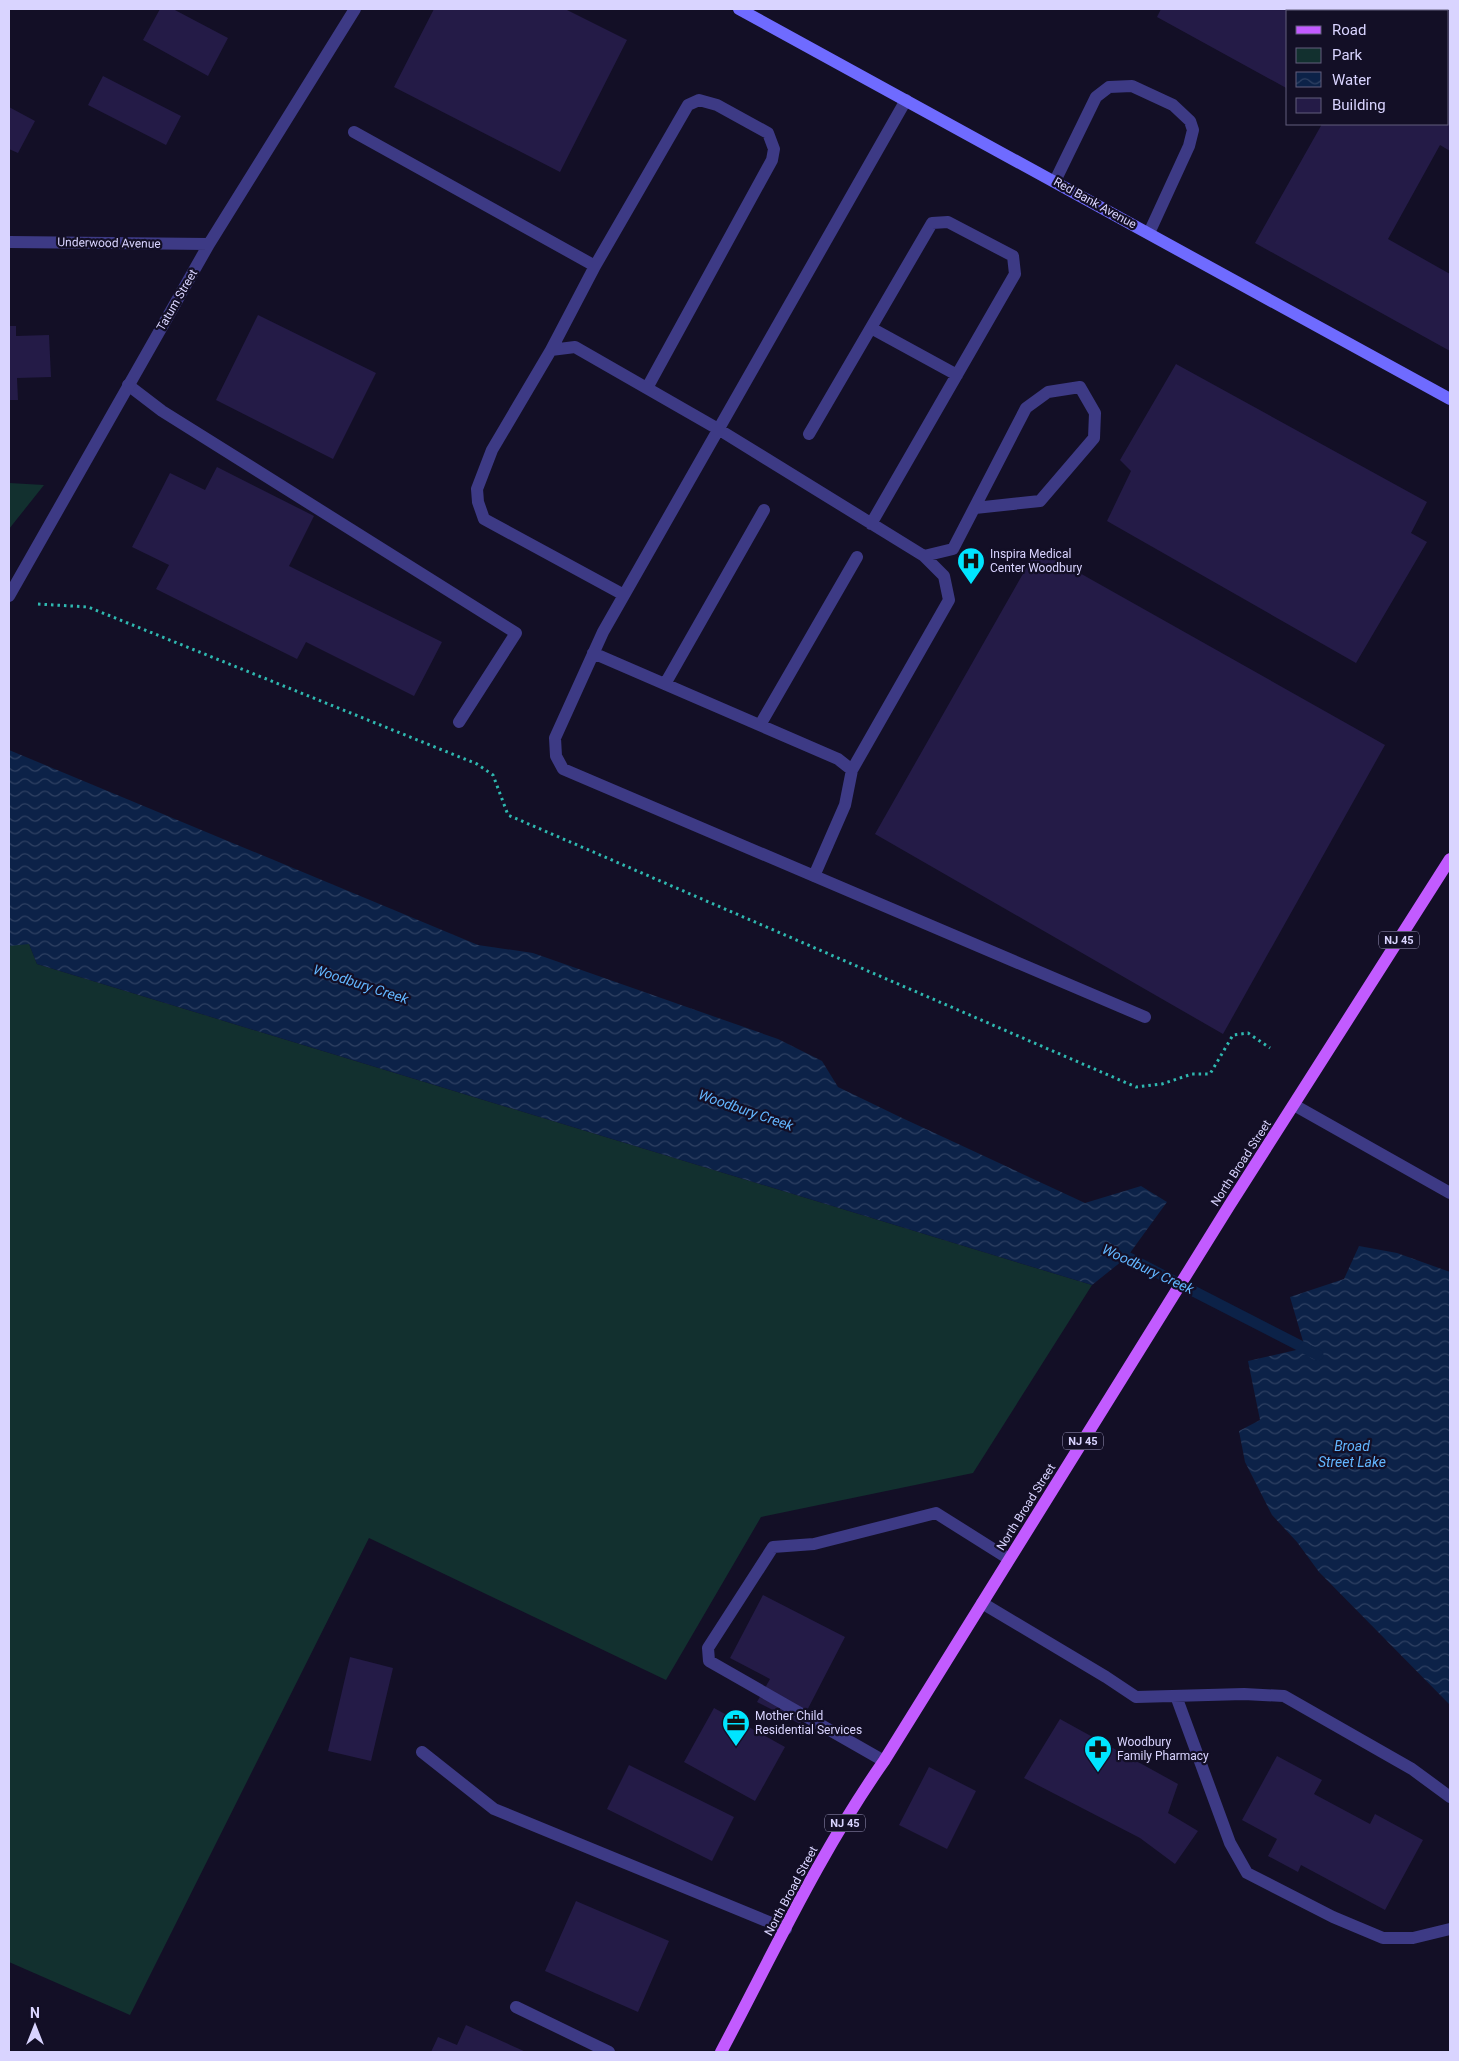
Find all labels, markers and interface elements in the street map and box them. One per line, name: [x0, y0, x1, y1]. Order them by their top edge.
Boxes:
legend: [1286, 10, 1449, 125]
text: Road: [1332, 21, 1366, 39]
text: Park: [1332, 46, 1363, 64]
text: Water: [1332, 71, 1371, 89]
text: Building: [1332, 96, 1386, 114]
street label: Red Bank Avenue: [1051, 174, 1139, 232]
street label: Underwood Avenue: [57, 235, 161, 251]
street label: Tatum Street: [154, 267, 200, 333]
hospital icon: Inspira Medical Center Woodbury: [956, 546, 986, 585]
place label: Inspira Medical Center Woodbury: [990, 547, 1083, 575]
road number: NJ 45: [1379, 932, 1419, 948]
water label: Woodbury Creek: [311, 961, 412, 1007]
water label: Woodbury Creek: [696, 1086, 797, 1134]
street label: North Broad Street: [1208, 1117, 1274, 1209]
water label: Woodbury Creek: [1100, 1241, 1197, 1298]
road number: NJ 45: [1063, 1432, 1103, 1450]
water label: Broad Street Lake: [1318, 1438, 1386, 1470]
street label: North Broad Street: [994, 1461, 1058, 1553]
office icon: Mother Child Residential Services: [721, 1708, 751, 1747]
place label: Mother Child Residential Services: [755, 1709, 862, 1737]
pharmacy icon: Woodbury Family Pharmacy: [1083, 1734, 1113, 1773]
place label: Woodbury Family Pharmacy: [1117, 1735, 1209, 1763]
road number: NJ 45: [825, 1815, 865, 1832]
street label: North Broad Street: [761, 1844, 821, 1938]
north arrow: [10, 2001, 60, 2051]
text: N: [30, 2005, 40, 2021]

